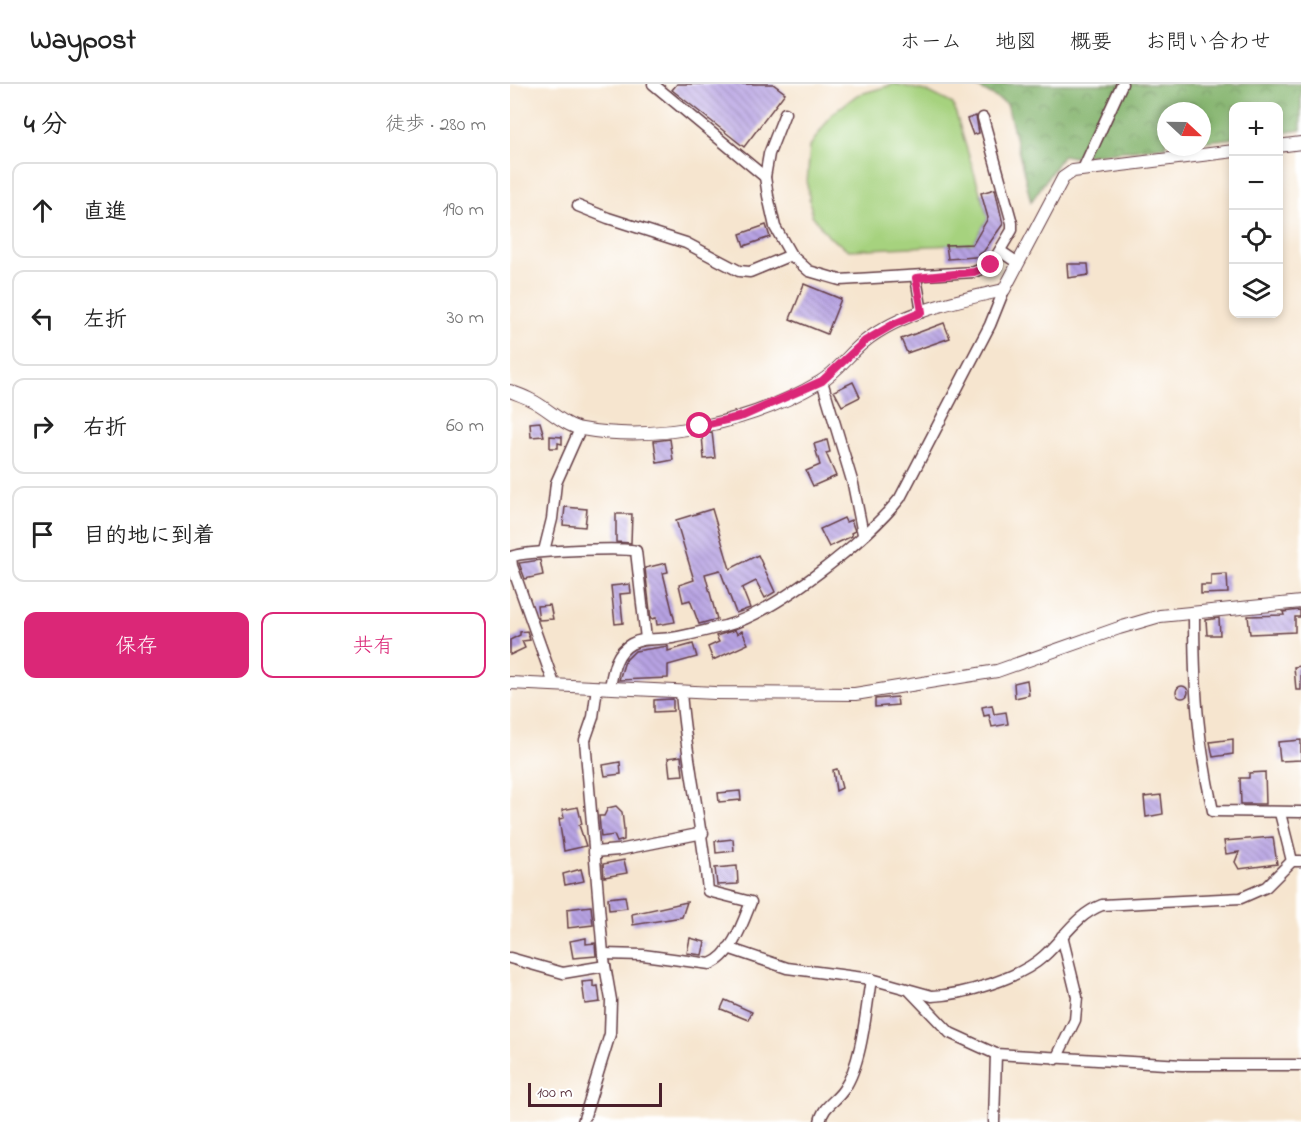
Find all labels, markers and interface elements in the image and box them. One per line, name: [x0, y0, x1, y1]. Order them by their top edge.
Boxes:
text: Waypost: [30, 21, 136, 62]
text: ホーム: [900, 28, 962, 58]
text: 地図: [995, 28, 1037, 58]
text: 概要: [1070, 28, 1112, 58]
text: お問い合わせ: [1145, 28, 1271, 58]
north arrow: [1157, 102, 1211, 156]
map controls: [1229, 102, 1283, 318]
button: +: [1229, 102, 1283, 156]
text: 4 分: [24, 107, 67, 145]
text: 徒歩 · 280 m: [385, 111, 486, 140]
button: −: [1229, 156, 1283, 210]
icon: ahead: [26, 194, 59, 227]
text: 190 m: [442, 196, 484, 225]
text: 直進: [83, 197, 127, 229]
button: locate: [1229, 210, 1283, 264]
route end: [977, 251, 1003, 277]
button: layers: [1229, 264, 1283, 318]
icon: left: [26, 302, 59, 335]
text: 30 m: [447, 304, 484, 333]
text: 左折: [83, 305, 127, 337]
icon: right: [26, 410, 59, 443]
text: 60 m: [446, 412, 484, 441]
route start: [686, 412, 712, 438]
text: 右折: [83, 413, 127, 445]
icon: arrive: [26, 518, 59, 551]
text: 目的地に到着: [83, 521, 215, 553]
button: 保存: [24, 612, 249, 678]
button: 共有: [261, 612, 486, 678]
scale bar: [528, 1080, 662, 1108]
text: 100 m: [537, 1081, 572, 1105]

